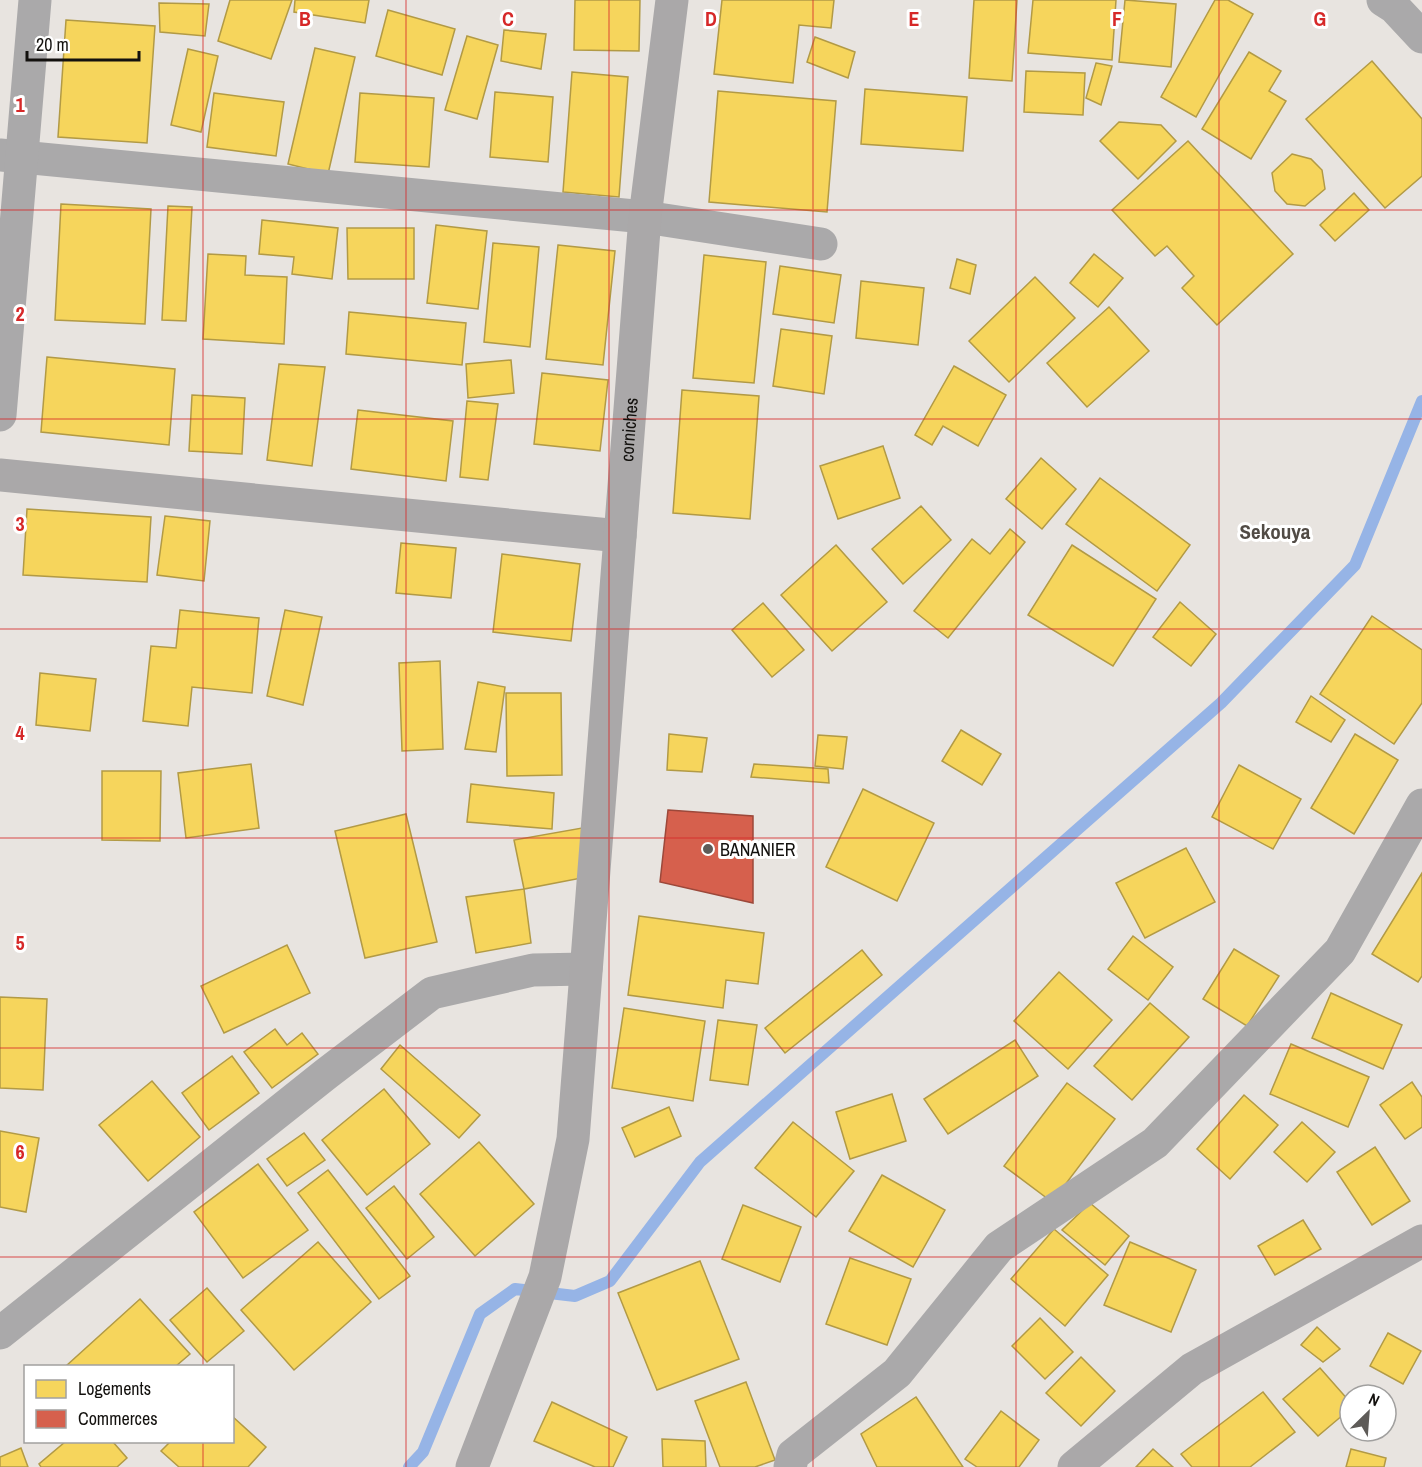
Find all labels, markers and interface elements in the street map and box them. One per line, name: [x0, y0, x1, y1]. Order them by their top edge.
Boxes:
text: B: [299, 5, 311, 32]
text: C: [502, 5, 514, 32]
text: D: [705, 5, 717, 32]
text: E: [909, 5, 920, 32]
text: F: [1112, 5, 1122, 32]
text: G: [1314, 5, 1326, 32]
scale bar: [27, 24, 140, 62]
text: 20 m: [36, 32, 69, 57]
text: 1: [15, 91, 25, 118]
text: 2: [15, 300, 25, 327]
street label: corniches: [613, 397, 643, 462]
text: 3: [15, 510, 25, 537]
district label: Sekouya: [1240, 517, 1311, 546]
text: 4: [15, 719, 25, 746]
place label: BANANIER: [720, 837, 796, 862]
marker: BANANIER: [701, 842, 715, 856]
text: 5: [15, 929, 25, 956]
text: 6: [15, 1138, 25, 1165]
legend: [24, 1365, 234, 1443]
text: Logements: [78, 1376, 151, 1401]
north arrow: [1338, 1383, 1398, 1443]
text: N: [1365, 1387, 1383, 1411]
text: Commerces: [78, 1406, 158, 1431]

